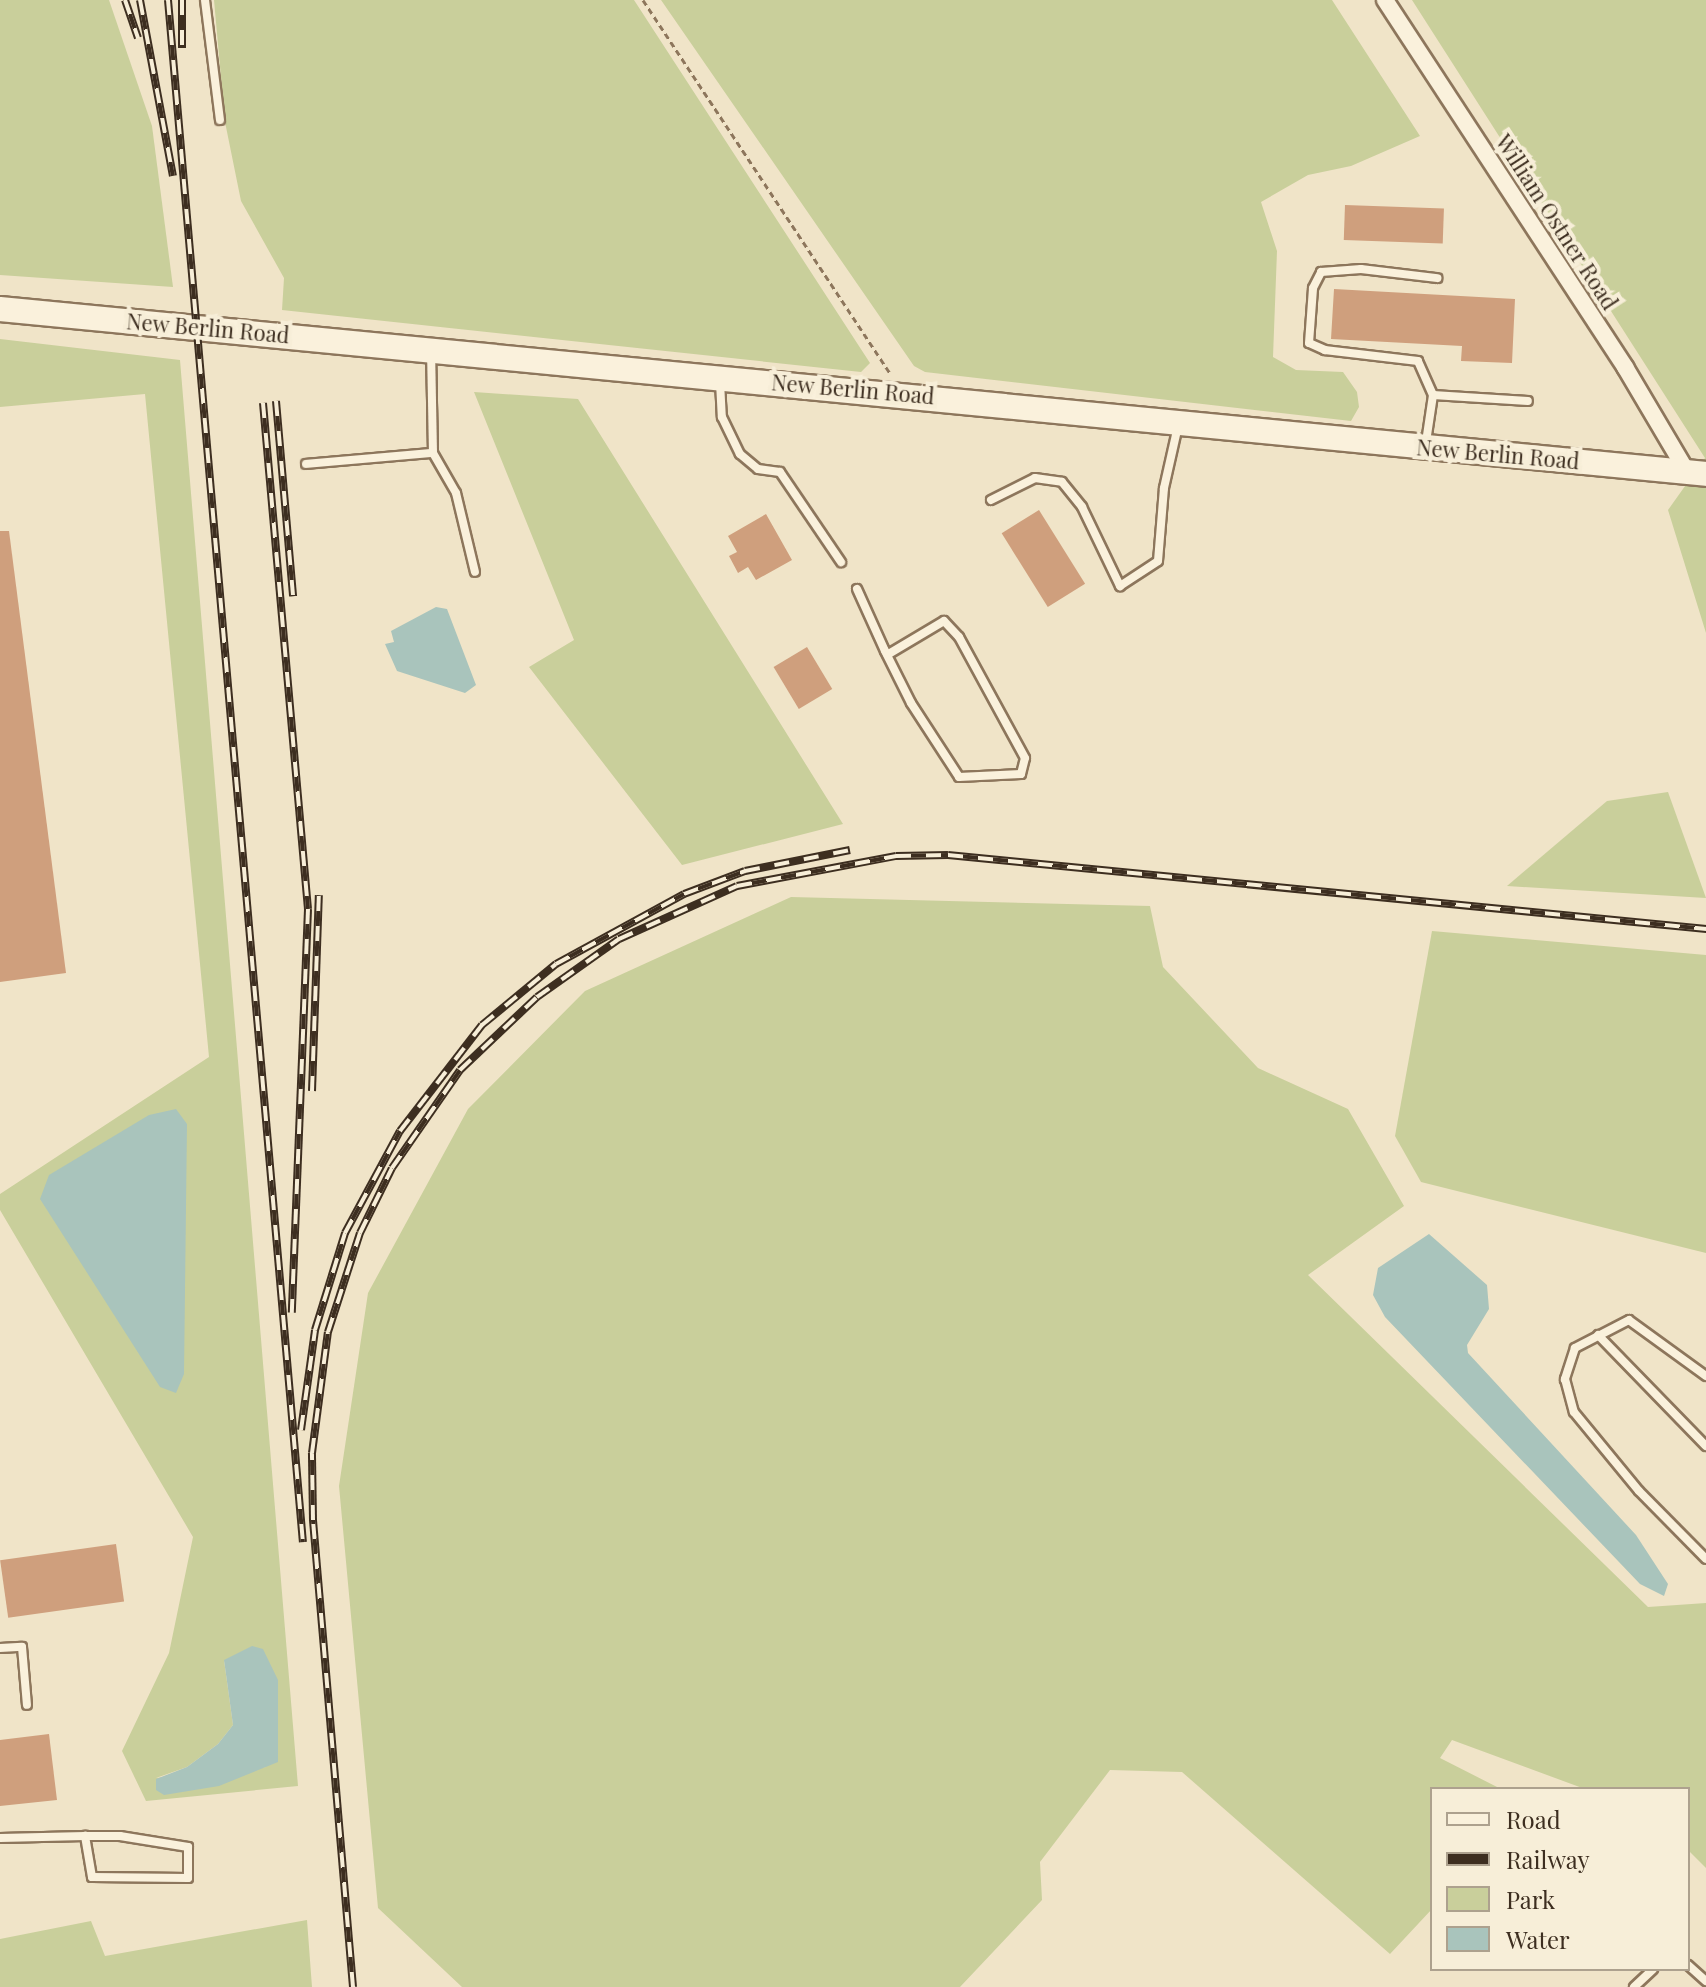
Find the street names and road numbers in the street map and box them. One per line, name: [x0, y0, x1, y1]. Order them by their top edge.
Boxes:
street label: William Ostner Road: [1490, 129, 1624, 315]
street label: New Berlin Road: [125, 308, 291, 348]
street label: New Berlin Road: [770, 369, 936, 409]
street label: New Berlin Road: [1415, 434, 1581, 474]

